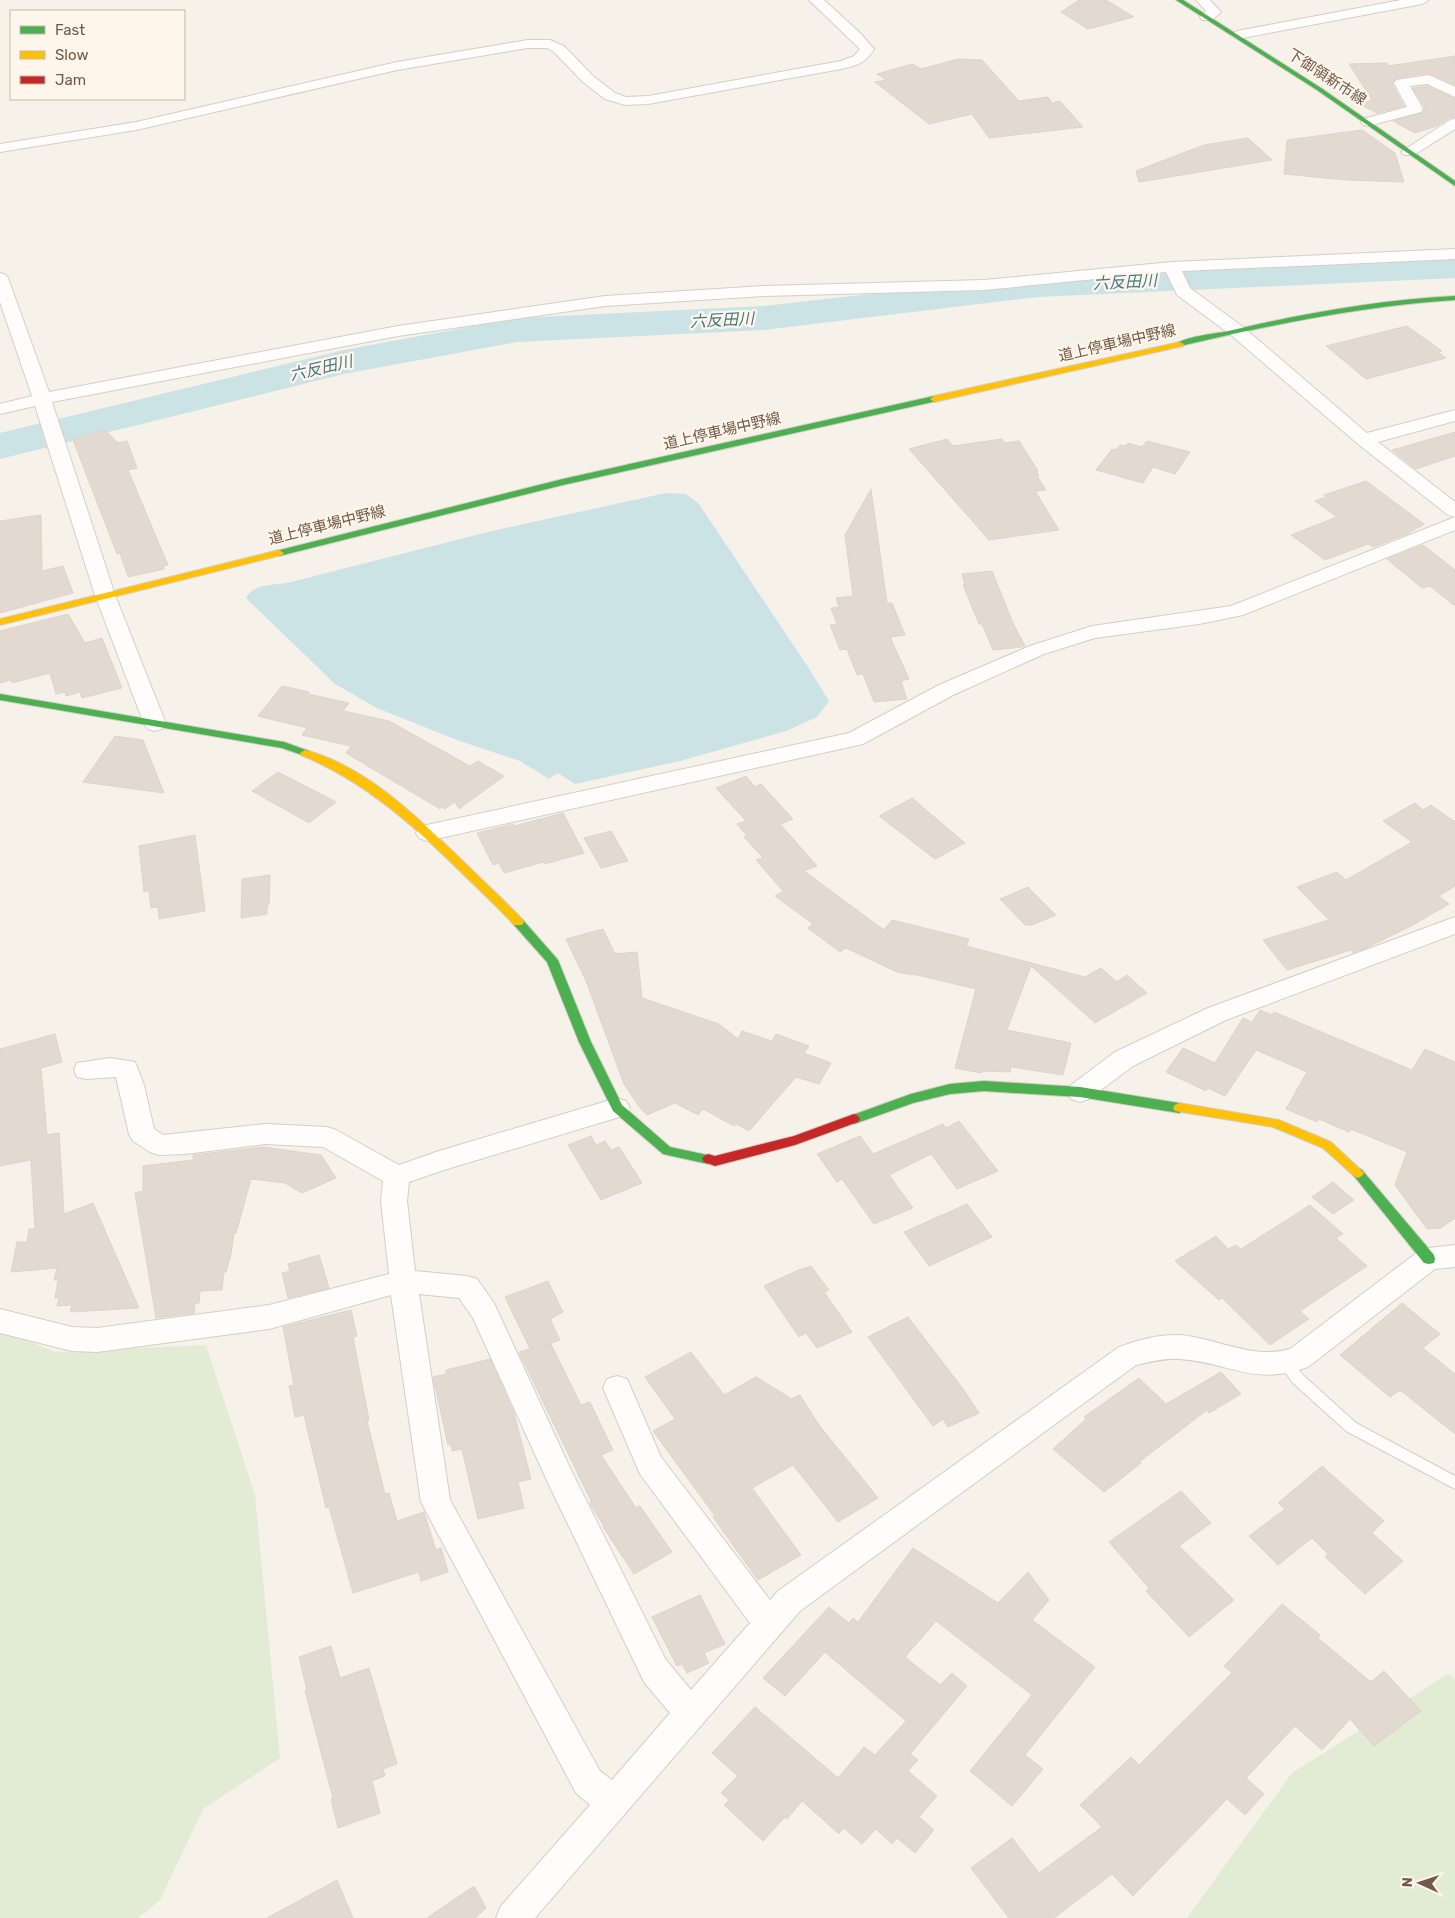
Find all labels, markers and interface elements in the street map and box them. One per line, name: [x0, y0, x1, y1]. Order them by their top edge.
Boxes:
legend: [10, 10, 185, 100]
text: Fast: [55, 21, 85, 39]
street label: 下御領新市線: [1284, 45, 1370, 109]
text: Slow: [55, 46, 88, 64]
text: Jam: [55, 71, 86, 89]
water label: 六反田川: [1093, 271, 1159, 293]
water label: 六反田川: [690, 309, 756, 331]
street label: 道上停車場中野線: [1057, 321, 1177, 365]
water label: 六反田川: [288, 351, 356, 384]
street label: 道上停車場中野線: [662, 409, 782, 453]
street label: 道上停車場中野線: [267, 502, 387, 548]
north arrow: [1395, 1858, 1445, 1908]
text: N: [1399, 1877, 1416, 1888]

